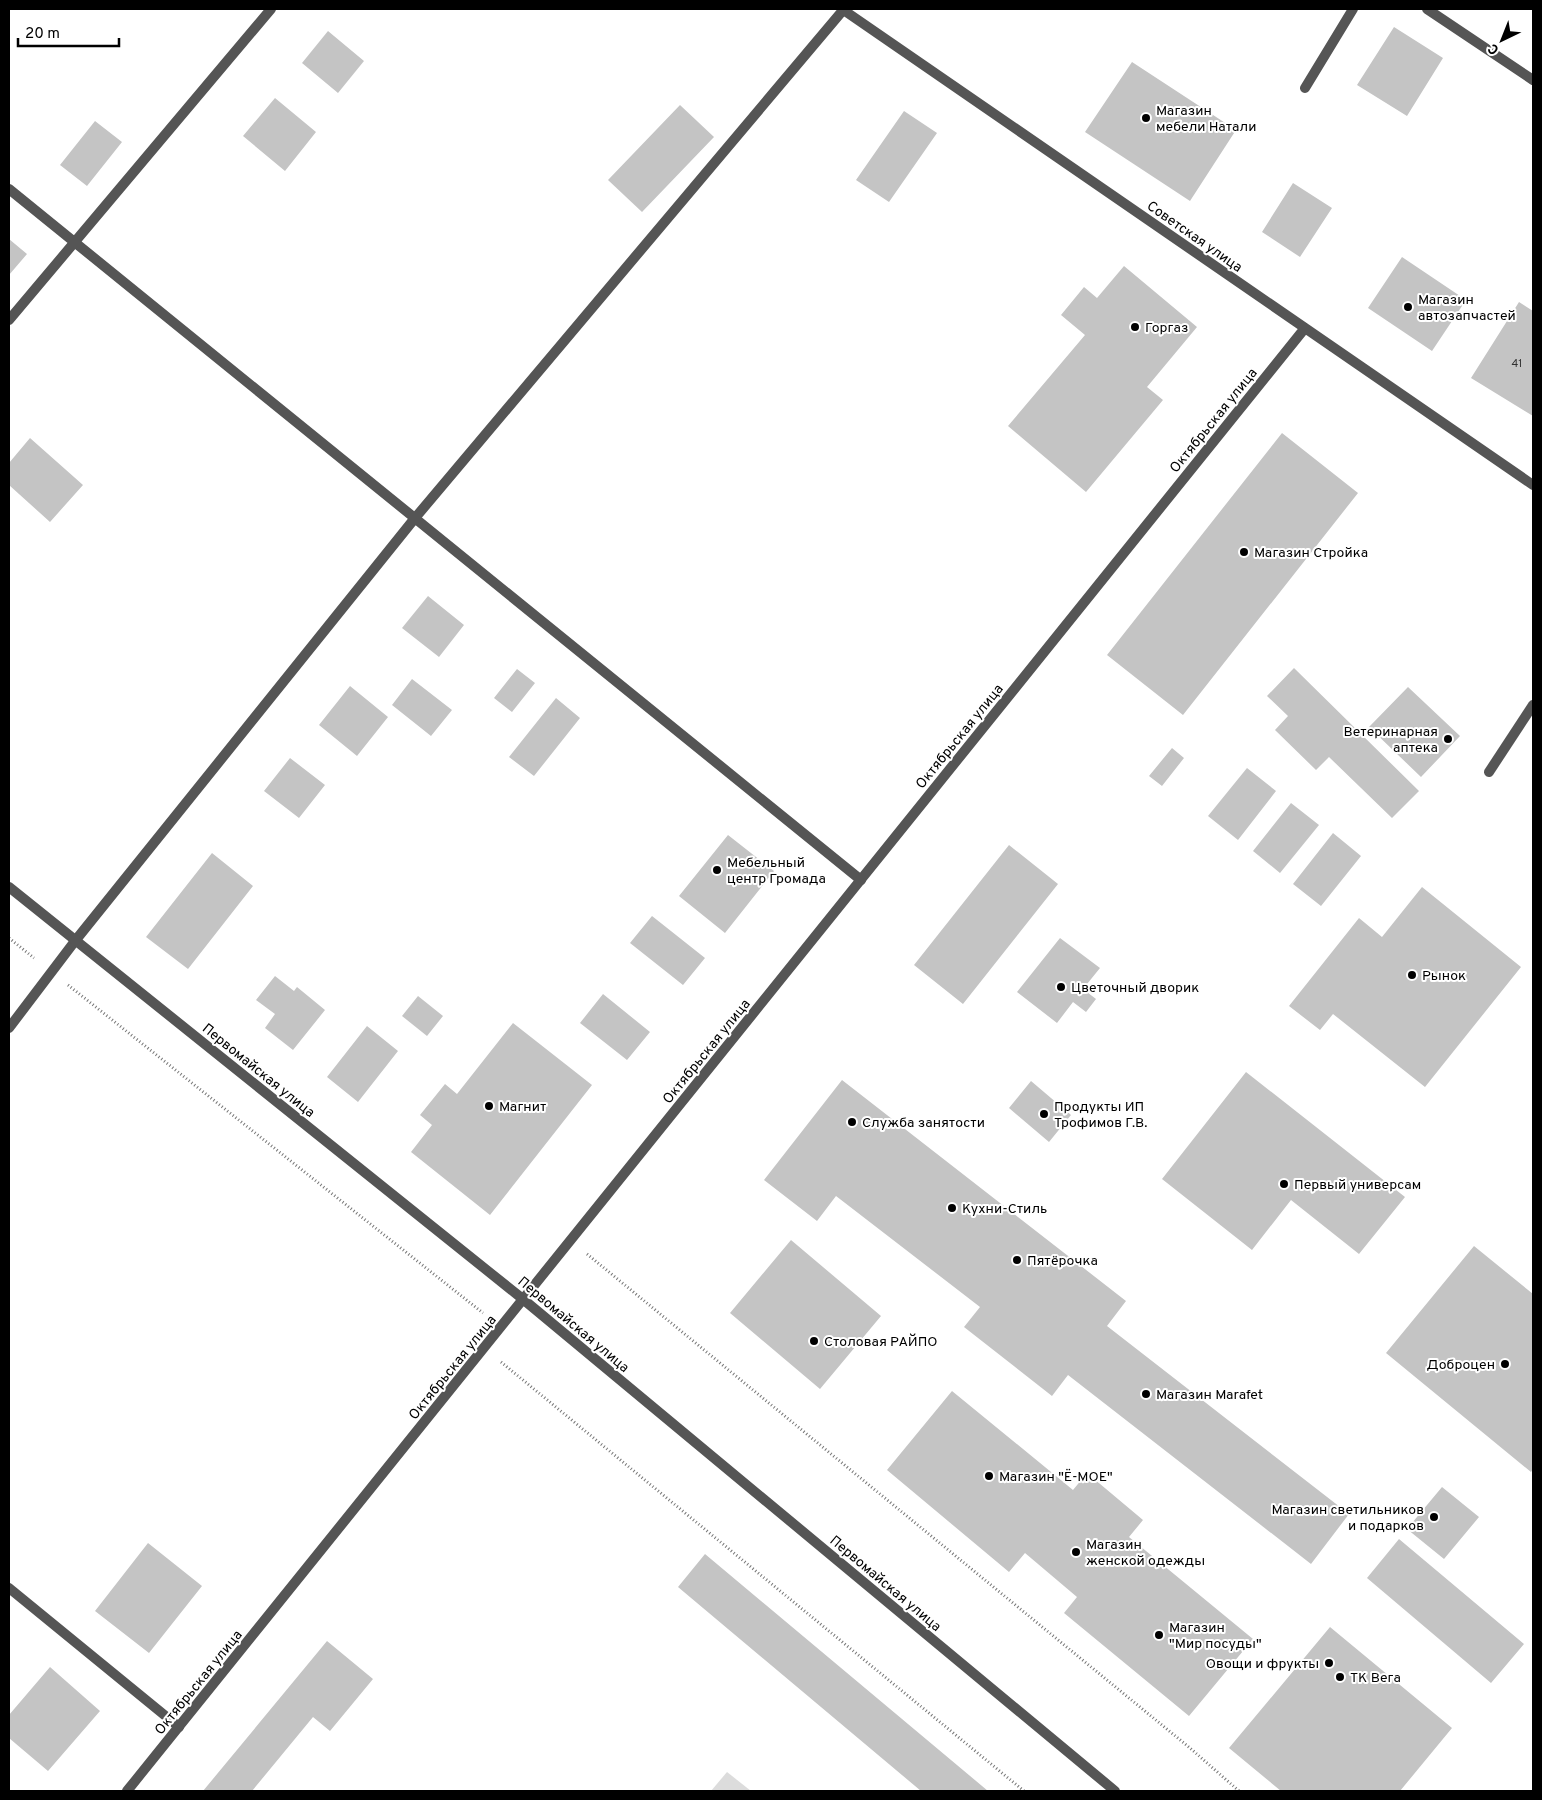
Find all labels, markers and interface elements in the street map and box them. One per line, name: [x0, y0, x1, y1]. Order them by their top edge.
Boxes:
scale bar: [18, 15, 119, 47]
north arrow: [1477, 15, 1527, 65]
text: 20 m: [25, 25, 60, 44]
text: С: [1485, 39, 1503, 58]
place label: Магазин мебели Натали: [1156, 103, 1256, 136]
marker: Магазин мебели Натали: [1140, 112, 1152, 124]
street label: Советская улица: [1143, 198, 1245, 277]
place label: Магазин автозапчастей: [1418, 292, 1516, 325]
marker: Магазин автозапчастей: [1402, 301, 1414, 313]
place label: Горгаз: [1145, 320, 1188, 337]
marker: Горгаз: [1129, 321, 1141, 333]
house number: 41: [1512, 357, 1522, 371]
street label: Октябрьская улица: [1167, 365, 1262, 477]
place label: Магазин Стройка: [1254, 545, 1368, 562]
marker: Магазин Стройка: [1238, 546, 1250, 558]
street label: Октябрьская улица: [913, 681, 1008, 793]
place label: Ветеринарная аптека: [1343, 724, 1438, 757]
marker: Ветеринарная аптека: [1442, 733, 1454, 745]
place label: Мебельный центр Громада: [727, 855, 826, 888]
marker: Мебельный центр Громада: [711, 864, 723, 876]
place label: Рынок: [1422, 968, 1466, 985]
marker: Рынок: [1406, 969, 1418, 981]
place label: Цветочный дворик: [1071, 980, 1199, 997]
marker: Цветочный дворик: [1055, 981, 1067, 993]
street label: Октябрьская улица: [660, 996, 755, 1108]
street label: Первомайская улица: [198, 1020, 318, 1122]
place label: Магнит: [499, 1099, 546, 1116]
place label: Продукты ИП Трофимов Г.В.: [1054, 1099, 1147, 1132]
marker: Магнит: [483, 1100, 495, 1112]
marker: Продукты ИП Трофимов Г.В.: [1038, 1108, 1050, 1120]
place label: Служба занятости: [862, 1115, 985, 1132]
marker: Служба занятости: [846, 1116, 858, 1128]
place label: Первый универсам: [1294, 1177, 1421, 1194]
marker: Первый универсам: [1278, 1178, 1290, 1190]
place label: Кухни-Стиль: [962, 1201, 1047, 1218]
marker: Кухни-Стиль: [946, 1202, 958, 1214]
place label: Пятёрочка: [1027, 1253, 1098, 1270]
marker: Пятёрочка: [1011, 1254, 1023, 1266]
street label: Первомайская улица: [514, 1274, 632, 1377]
street label: Октябрьская улица: [406, 1312, 501, 1424]
place label: Столовая РАЙПО: [824, 1333, 937, 1351]
marker: Столовая РАЙПО: [808, 1335, 820, 1347]
place label: Доброцен: [1427, 1357, 1495, 1374]
marker: Доброцен: [1499, 1358, 1511, 1370]
place label: Магазин Marafet: [1156, 1387, 1263, 1404]
marker: Магазин Marafet: [1140, 1388, 1152, 1400]
place label: Магазин "Ё-МОЕ": [999, 1468, 1113, 1486]
marker: Магазин "Ё-МОЕ": [983, 1470, 995, 1482]
place label: Магазин светильников и подарков: [1271, 1502, 1424, 1535]
marker: Магазин светильников и подарков: [1428, 1511, 1440, 1523]
street label: Первомайская улица: [826, 1533, 944, 1636]
place label: Магазин женской одежды: [1086, 1537, 1205, 1570]
marker: Магазин женской одежды: [1070, 1546, 1082, 1558]
place label: Магазин "Мир посуды": [1169, 1620, 1262, 1653]
street label: Октябрьская улица: [152, 1627, 247, 1739]
marker: Магазин "Мир посуды": [1153, 1629, 1165, 1641]
place label: Овощи и фрукты: [1206, 1656, 1319, 1673]
marker: Овощи и фрукты: [1323, 1657, 1335, 1669]
place label: ТК Вега: [1350, 1670, 1401, 1687]
marker: ТК Вега: [1334, 1671, 1346, 1683]

